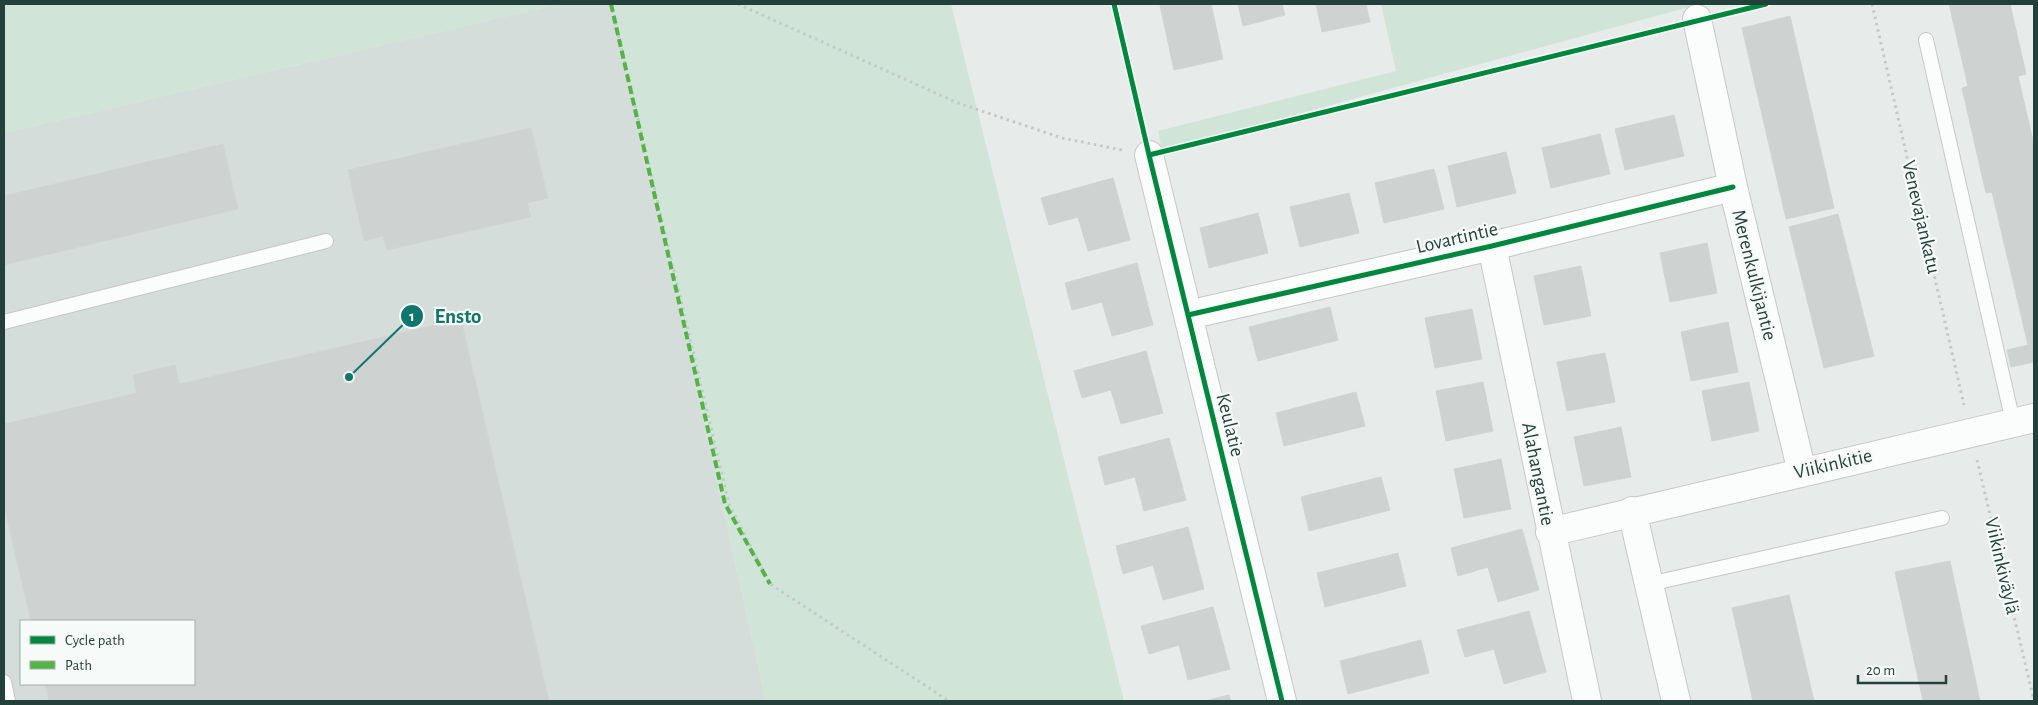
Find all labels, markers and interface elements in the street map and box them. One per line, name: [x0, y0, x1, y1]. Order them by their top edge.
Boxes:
street label: Venevajankatu: [1898, 158, 1944, 276]
street label: Merenkulkijantie: [1728, 208, 1780, 342]
street label: Lovartintie: [1414, 219, 1500, 257]
callout: Ensto: [399, 298, 491, 334]
text: Ensto: [435, 306, 481, 327]
text: 1: [409, 309, 415, 324]
street label: Keulatie: [1212, 391, 1248, 459]
street label: Alahangantie: [1518, 421, 1558, 527]
street label: Viikinkitie: [1792, 445, 1874, 483]
street label: Viikinkiväylä: [1981, 516, 2023, 616]
legend: [20, 620, 195, 685]
text: Cycle path: [65, 633, 125, 648]
scale bar: [1858, 652, 1946, 684]
text: Path: [65, 658, 92, 673]
text: 20 m: [1866, 663, 1895, 678]

